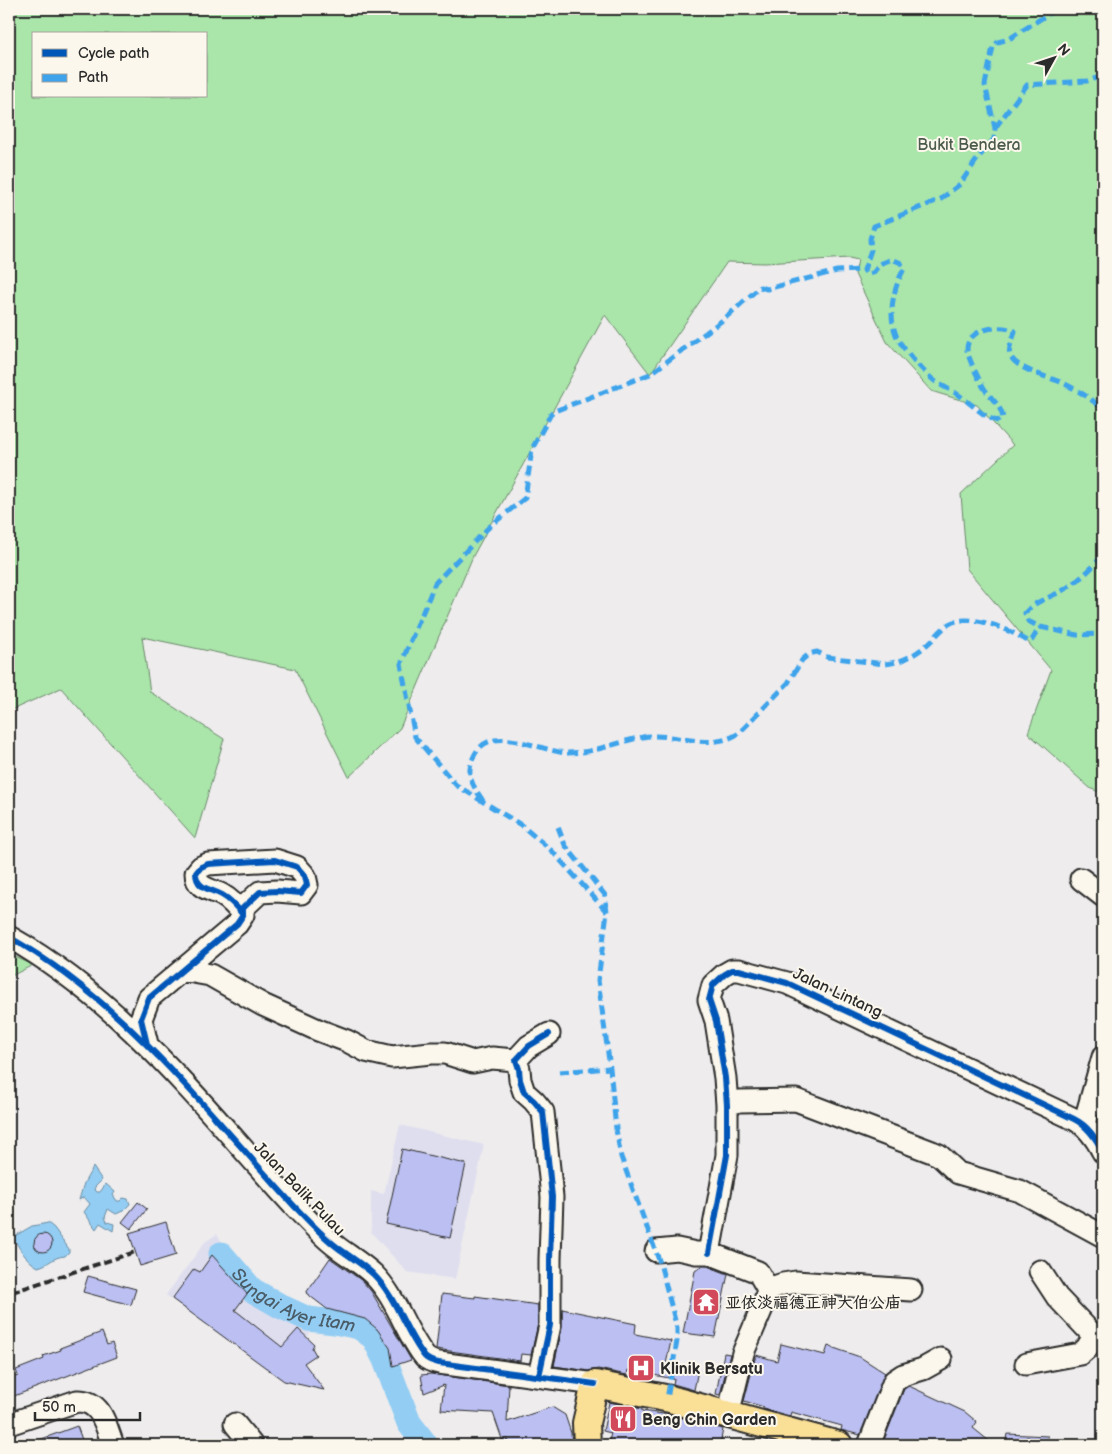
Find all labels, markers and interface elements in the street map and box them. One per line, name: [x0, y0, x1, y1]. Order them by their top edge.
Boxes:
legend: [32, 32, 208, 98]
north arrow: [1030, 32, 1080, 82]
text: N: [1054, 40, 1073, 59]
text: Cycle path: [78, 44, 149, 63]
text: Path: [78, 68, 108, 87]
park label: Bukit Bendera: [917, 136, 1021, 155]
street label: Jalan Lintang: [790, 964, 885, 1022]
street label: Jalan Balik Pulau: [249, 1138, 348, 1240]
water label: Sungai Ayer Itam: [227, 1264, 357, 1337]
temple icon: 亚依淡福德正神大伯公庙: [691, 1287, 721, 1317]
place label: 亚依淡福德正神大伯公庙: [725, 1294, 901, 1313]
hospital icon: Klinik Bersatu: [626, 1353, 656, 1383]
place label: Klinik Bersatu: [660, 1360, 763, 1379]
scale bar: [35, 1389, 140, 1421]
text: 50 m: [42, 1398, 76, 1417]
restaurant icon: Beng Chin Garden: [608, 1404, 638, 1434]
place label: Beng Chin Garden: [642, 1411, 777, 1430]

